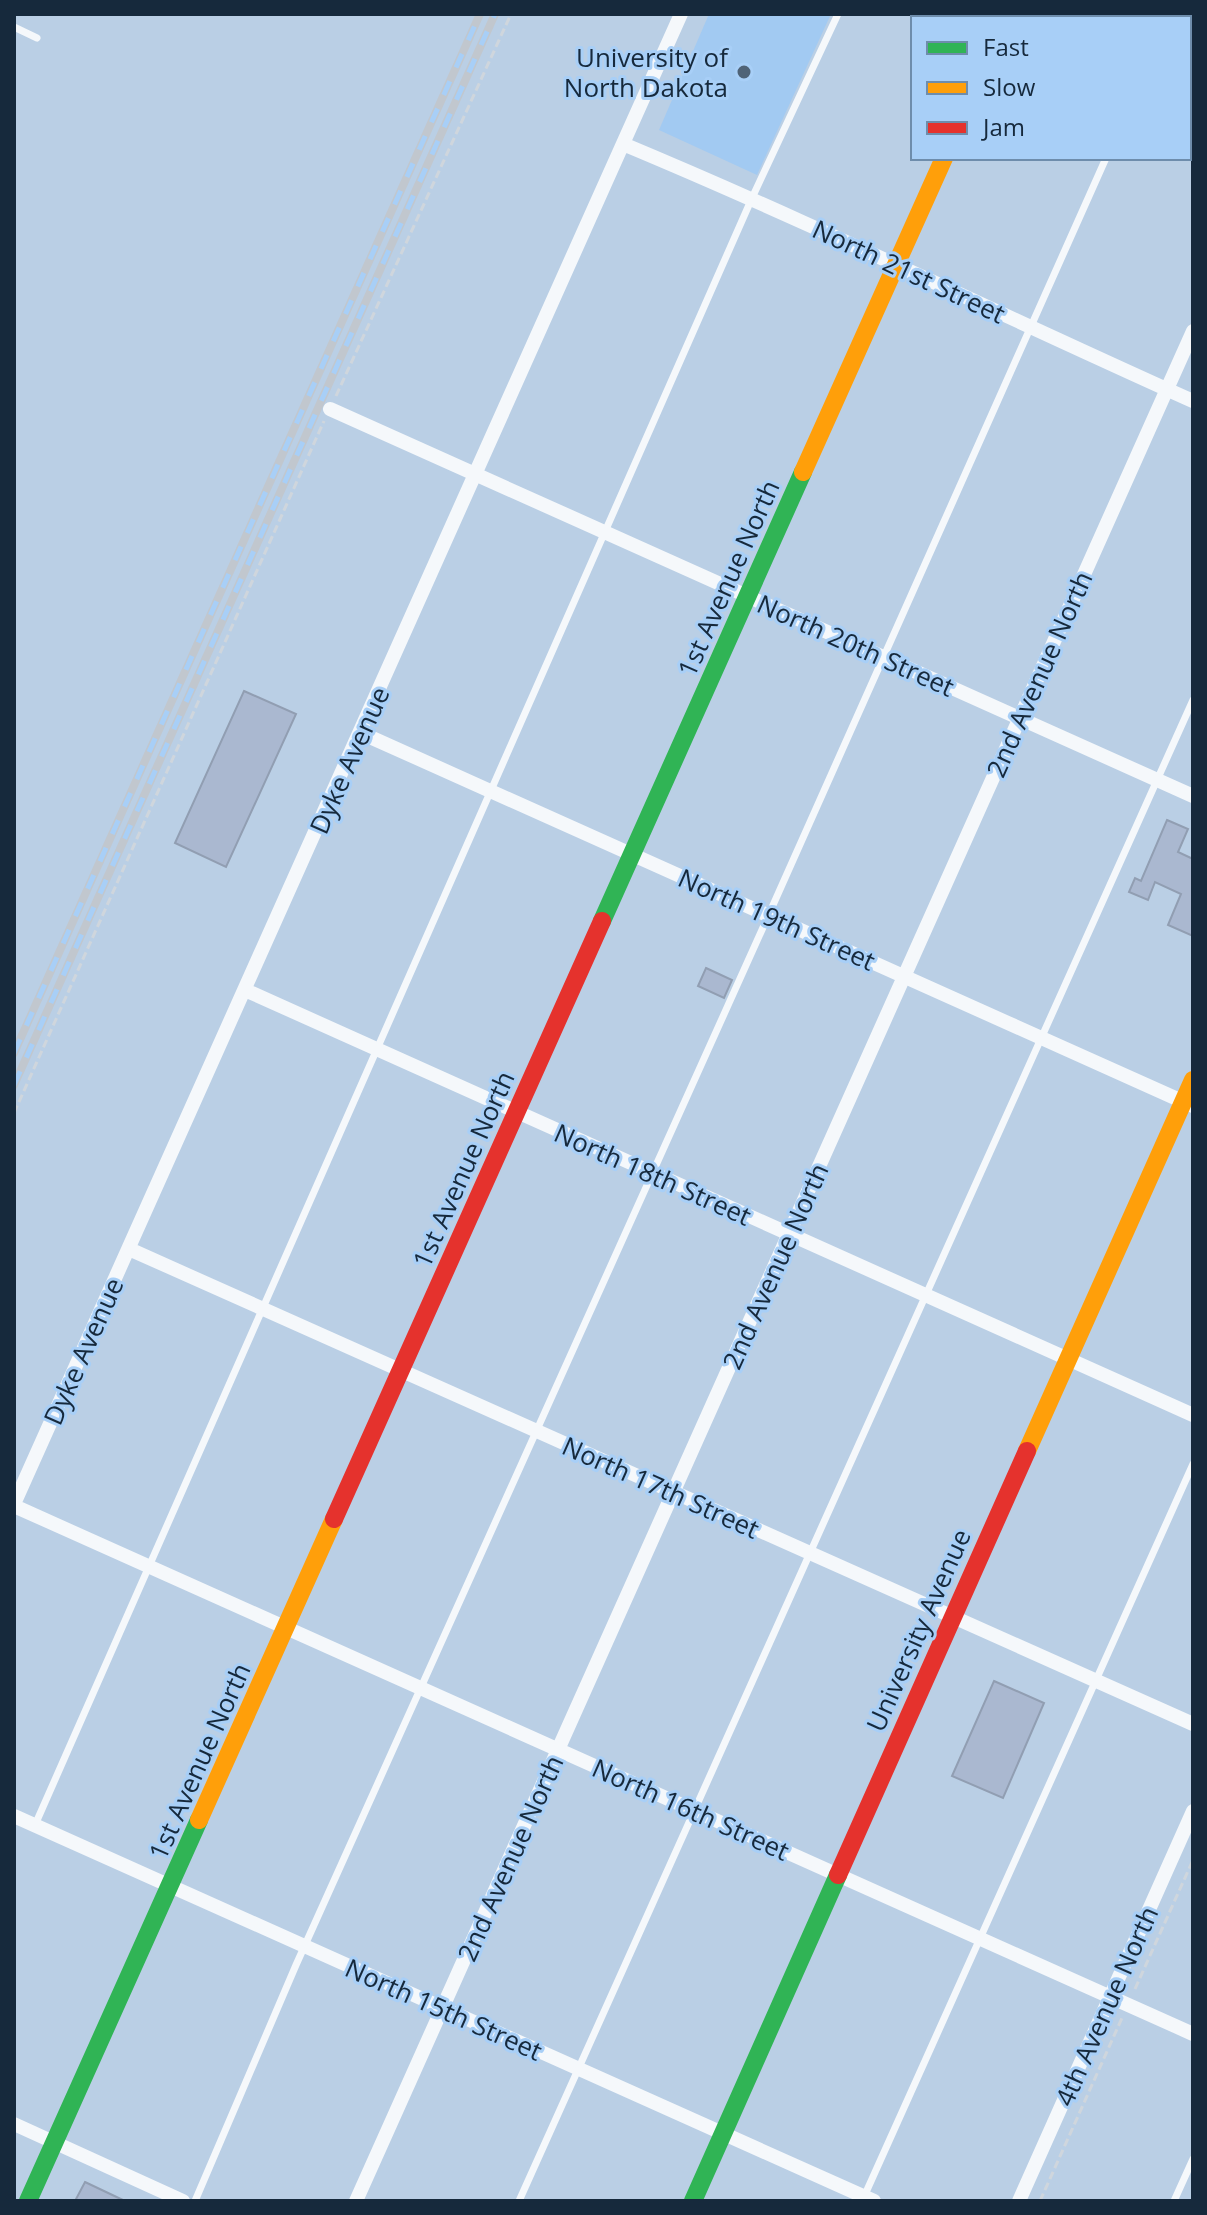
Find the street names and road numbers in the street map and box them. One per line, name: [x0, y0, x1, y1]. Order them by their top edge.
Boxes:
street label: North 21st Street: [807, 211, 1011, 331]
street label: 1st Avenue North: [669, 474, 787, 682]
street label: 2nd Avenue North: [977, 565, 1101, 783]
street label: North 20th Street: [752, 585, 960, 705]
street label: Dyke Avenue: [301, 681, 397, 839]
street label: North 19th Street: [673, 859, 881, 979]
street label: 1st Avenue North: [404, 1065, 522, 1273]
street label: North 18th Street: [549, 1114, 757, 1234]
street label: 2nd Avenue North: [713, 1157, 837, 1375]
street label: Dyke Avenue: [35, 1272, 131, 1430]
street label: North 17th Street: [557, 1427, 765, 1547]
street label: University Avenue: [857, 1523, 979, 1737]
street label: 1st Avenue North: [140, 1657, 258, 1865]
street label: 2nd Avenue North: [448, 1749, 572, 1967]
street label: North 16th Street: [587, 1749, 795, 1869]
street label: 4th Avenue North: [1046, 1900, 1166, 2112]
street label: North 15th Street: [340, 1949, 548, 2069]

